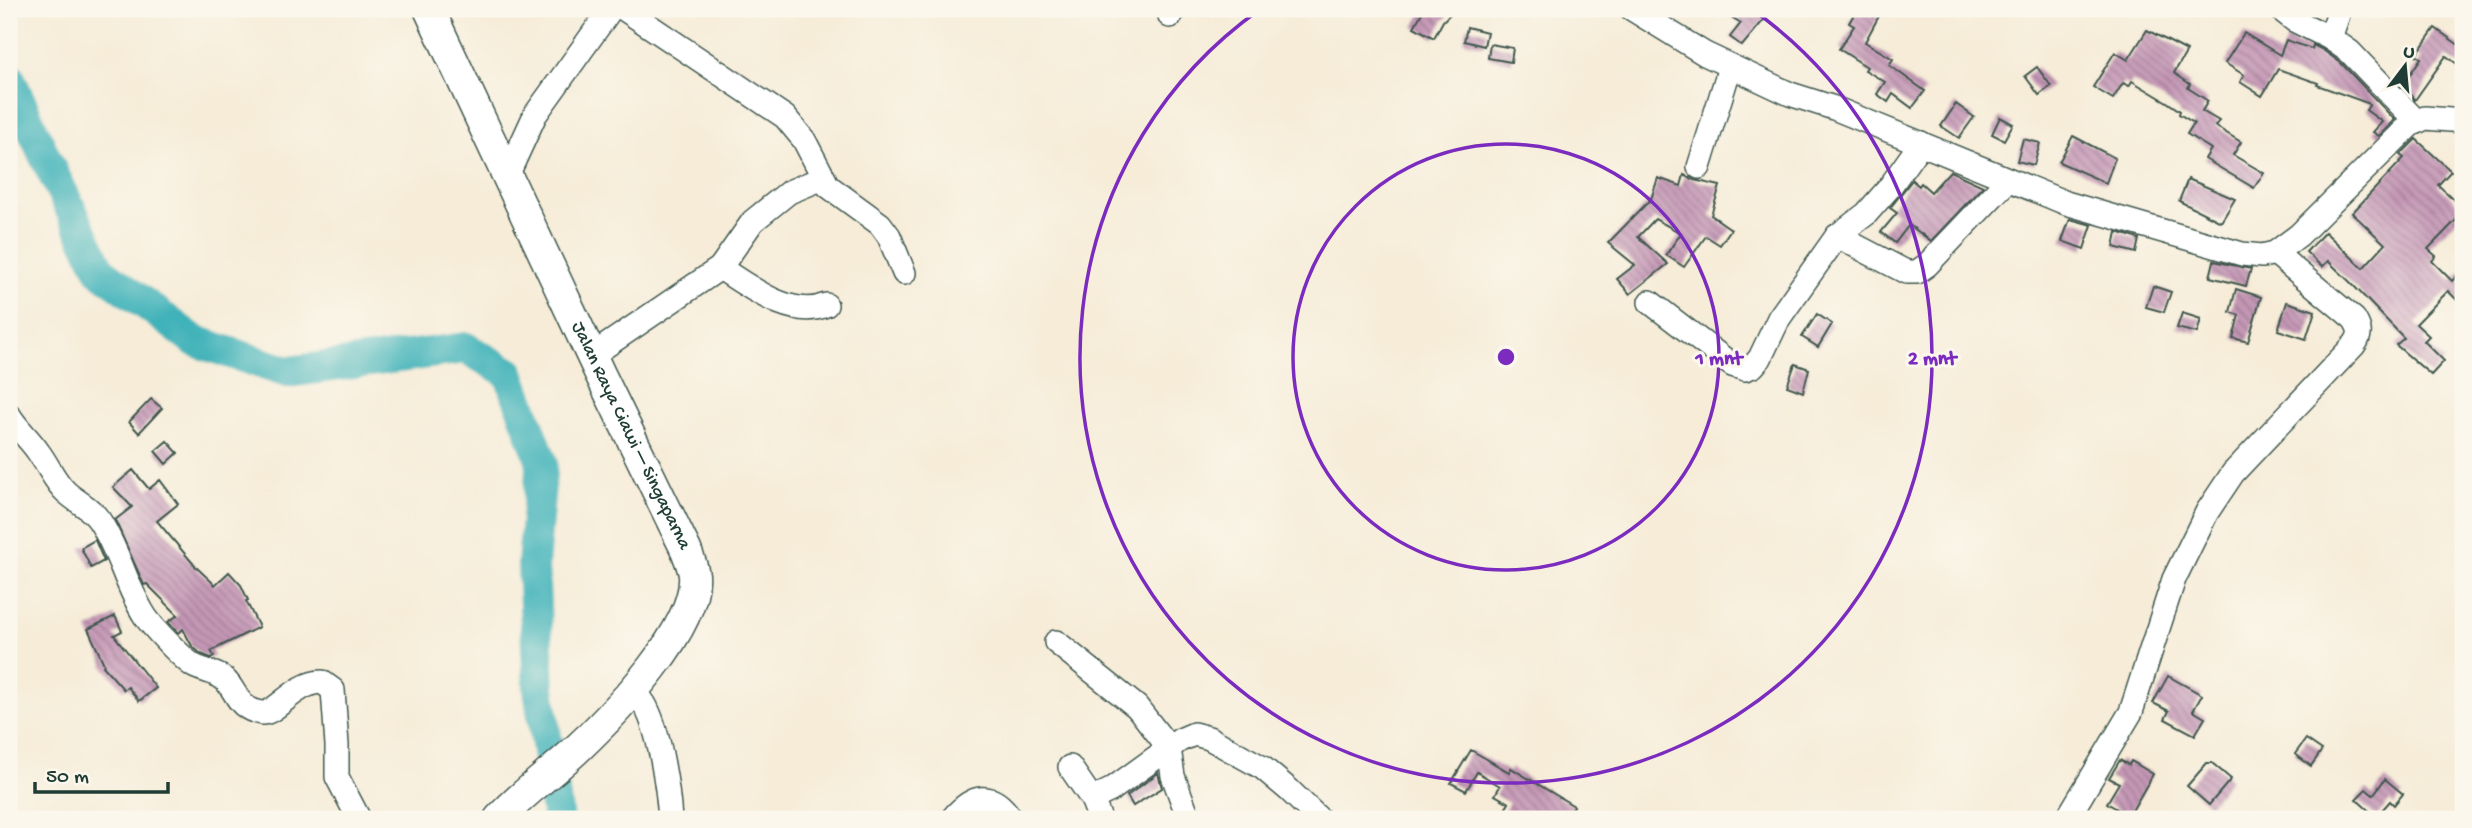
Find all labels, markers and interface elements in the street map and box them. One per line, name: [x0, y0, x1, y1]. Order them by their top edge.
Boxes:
north arrow: [2370, 32, 2440, 102]
text: U: [2400, 40, 2417, 66]
street label: Jalan Raya Ciawi — Singaparna: [566, 318, 696, 555]
centre of rings: [1494, 345, 1518, 369]
text: 1 mnt: [1695, 348, 1745, 373]
text: 2 mnt: [1908, 348, 1959, 373]
scale bar: [35, 751, 168, 795]
text: 50 m: [46, 766, 89, 791]

